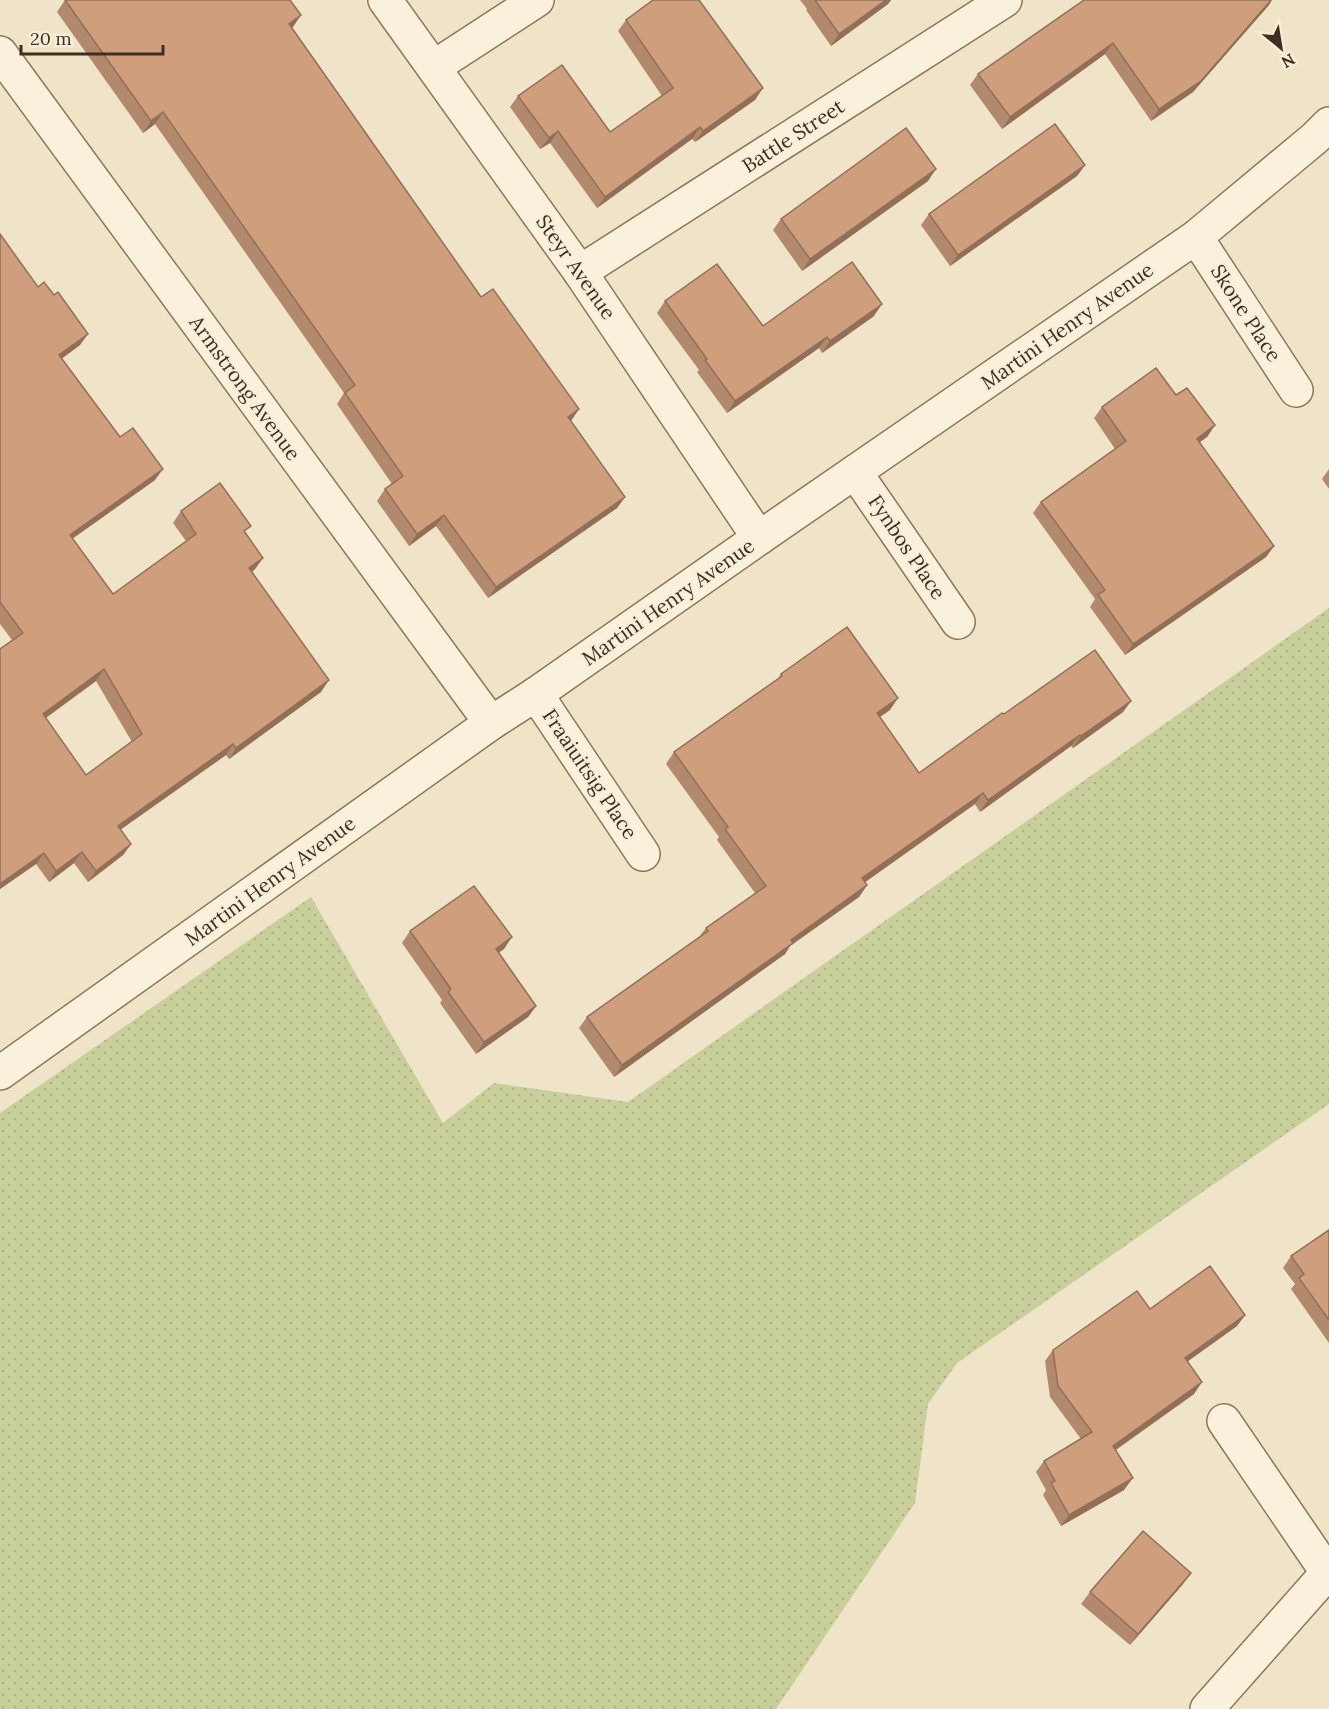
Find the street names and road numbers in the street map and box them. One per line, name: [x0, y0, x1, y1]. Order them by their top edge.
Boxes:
street label: Battle Street: [737, 93, 849, 178]
street label: Steyr Avenue: [531, 210, 622, 324]
street label: Martini Henry Avenue: [976, 257, 1158, 395]
street label: Skone Place: [1206, 259, 1287, 366]
street label: Armstrong Avenue: [184, 310, 306, 465]
street label: Fynbos Place: [863, 490, 952, 604]
street label: Martini Henry Avenue: [577, 533, 759, 671]
street label: Fraaiuitsig Place: [538, 704, 643, 844]
street label: Martini Henry Avenue: [180, 810, 360, 951]

